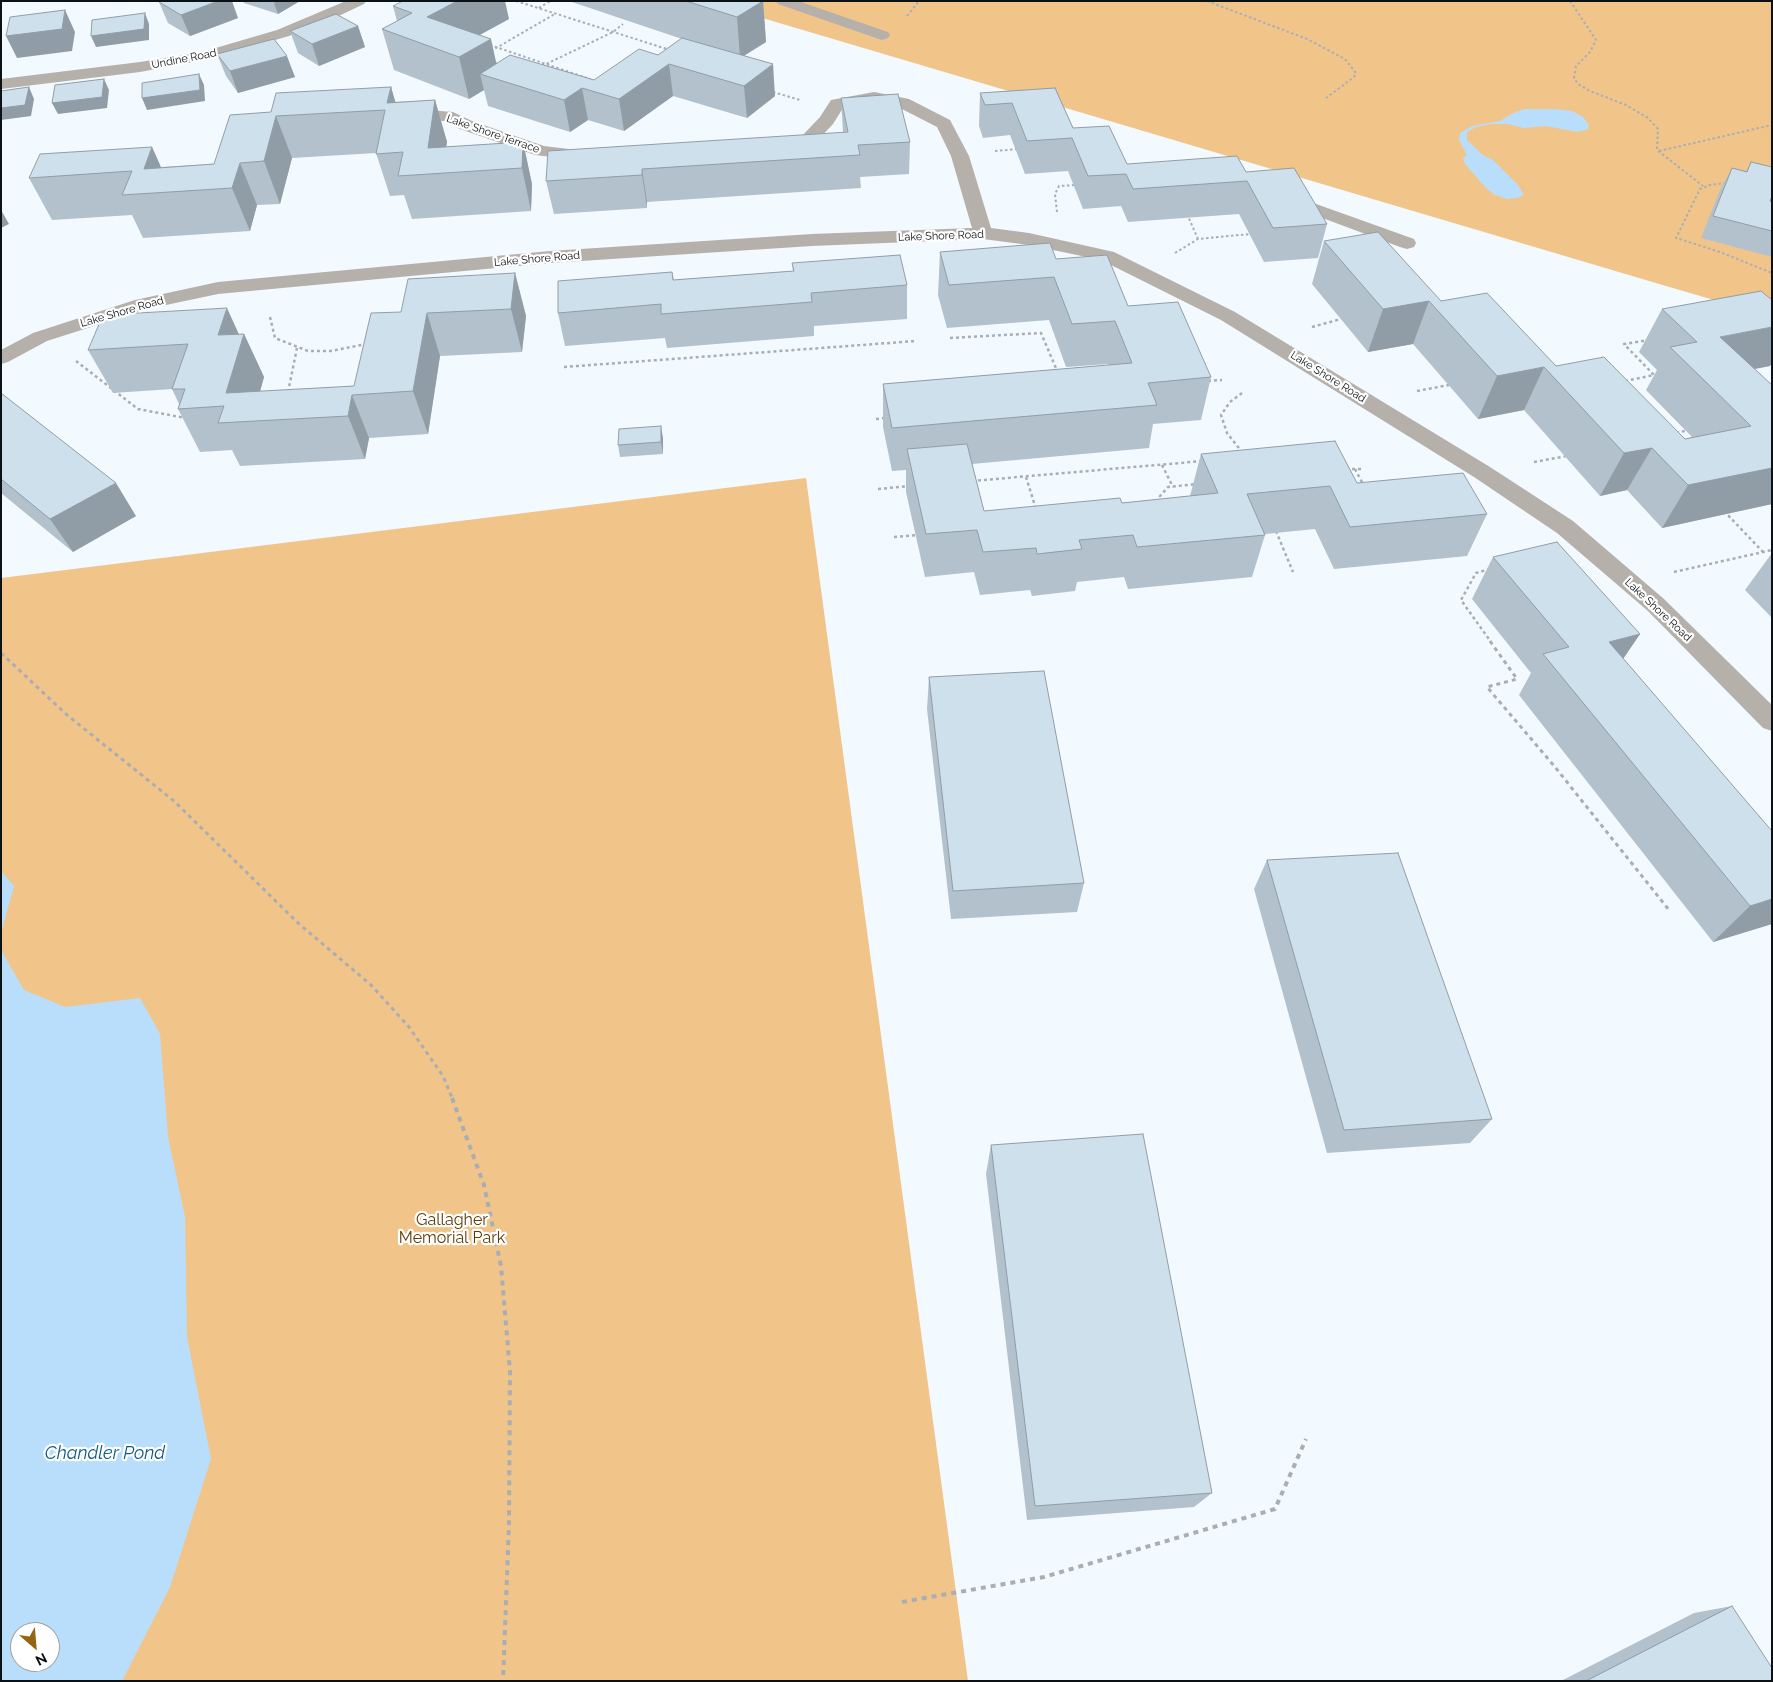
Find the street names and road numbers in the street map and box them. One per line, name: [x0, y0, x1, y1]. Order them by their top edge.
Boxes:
street label: Undine Road: [150, 46, 218, 72]
street label: Lake Shore Terrace: [445, 112, 541, 156]
street label: Lake Shore Road: [898, 228, 984, 244]
street label: Lake Shore Road: [494, 249, 580, 269]
street label: Lake Shore Road: [79, 294, 165, 330]
street label: Lake Shore Road: [1288, 349, 1368, 405]
street label: Lake Shore Road: [1622, 576, 1694, 644]

